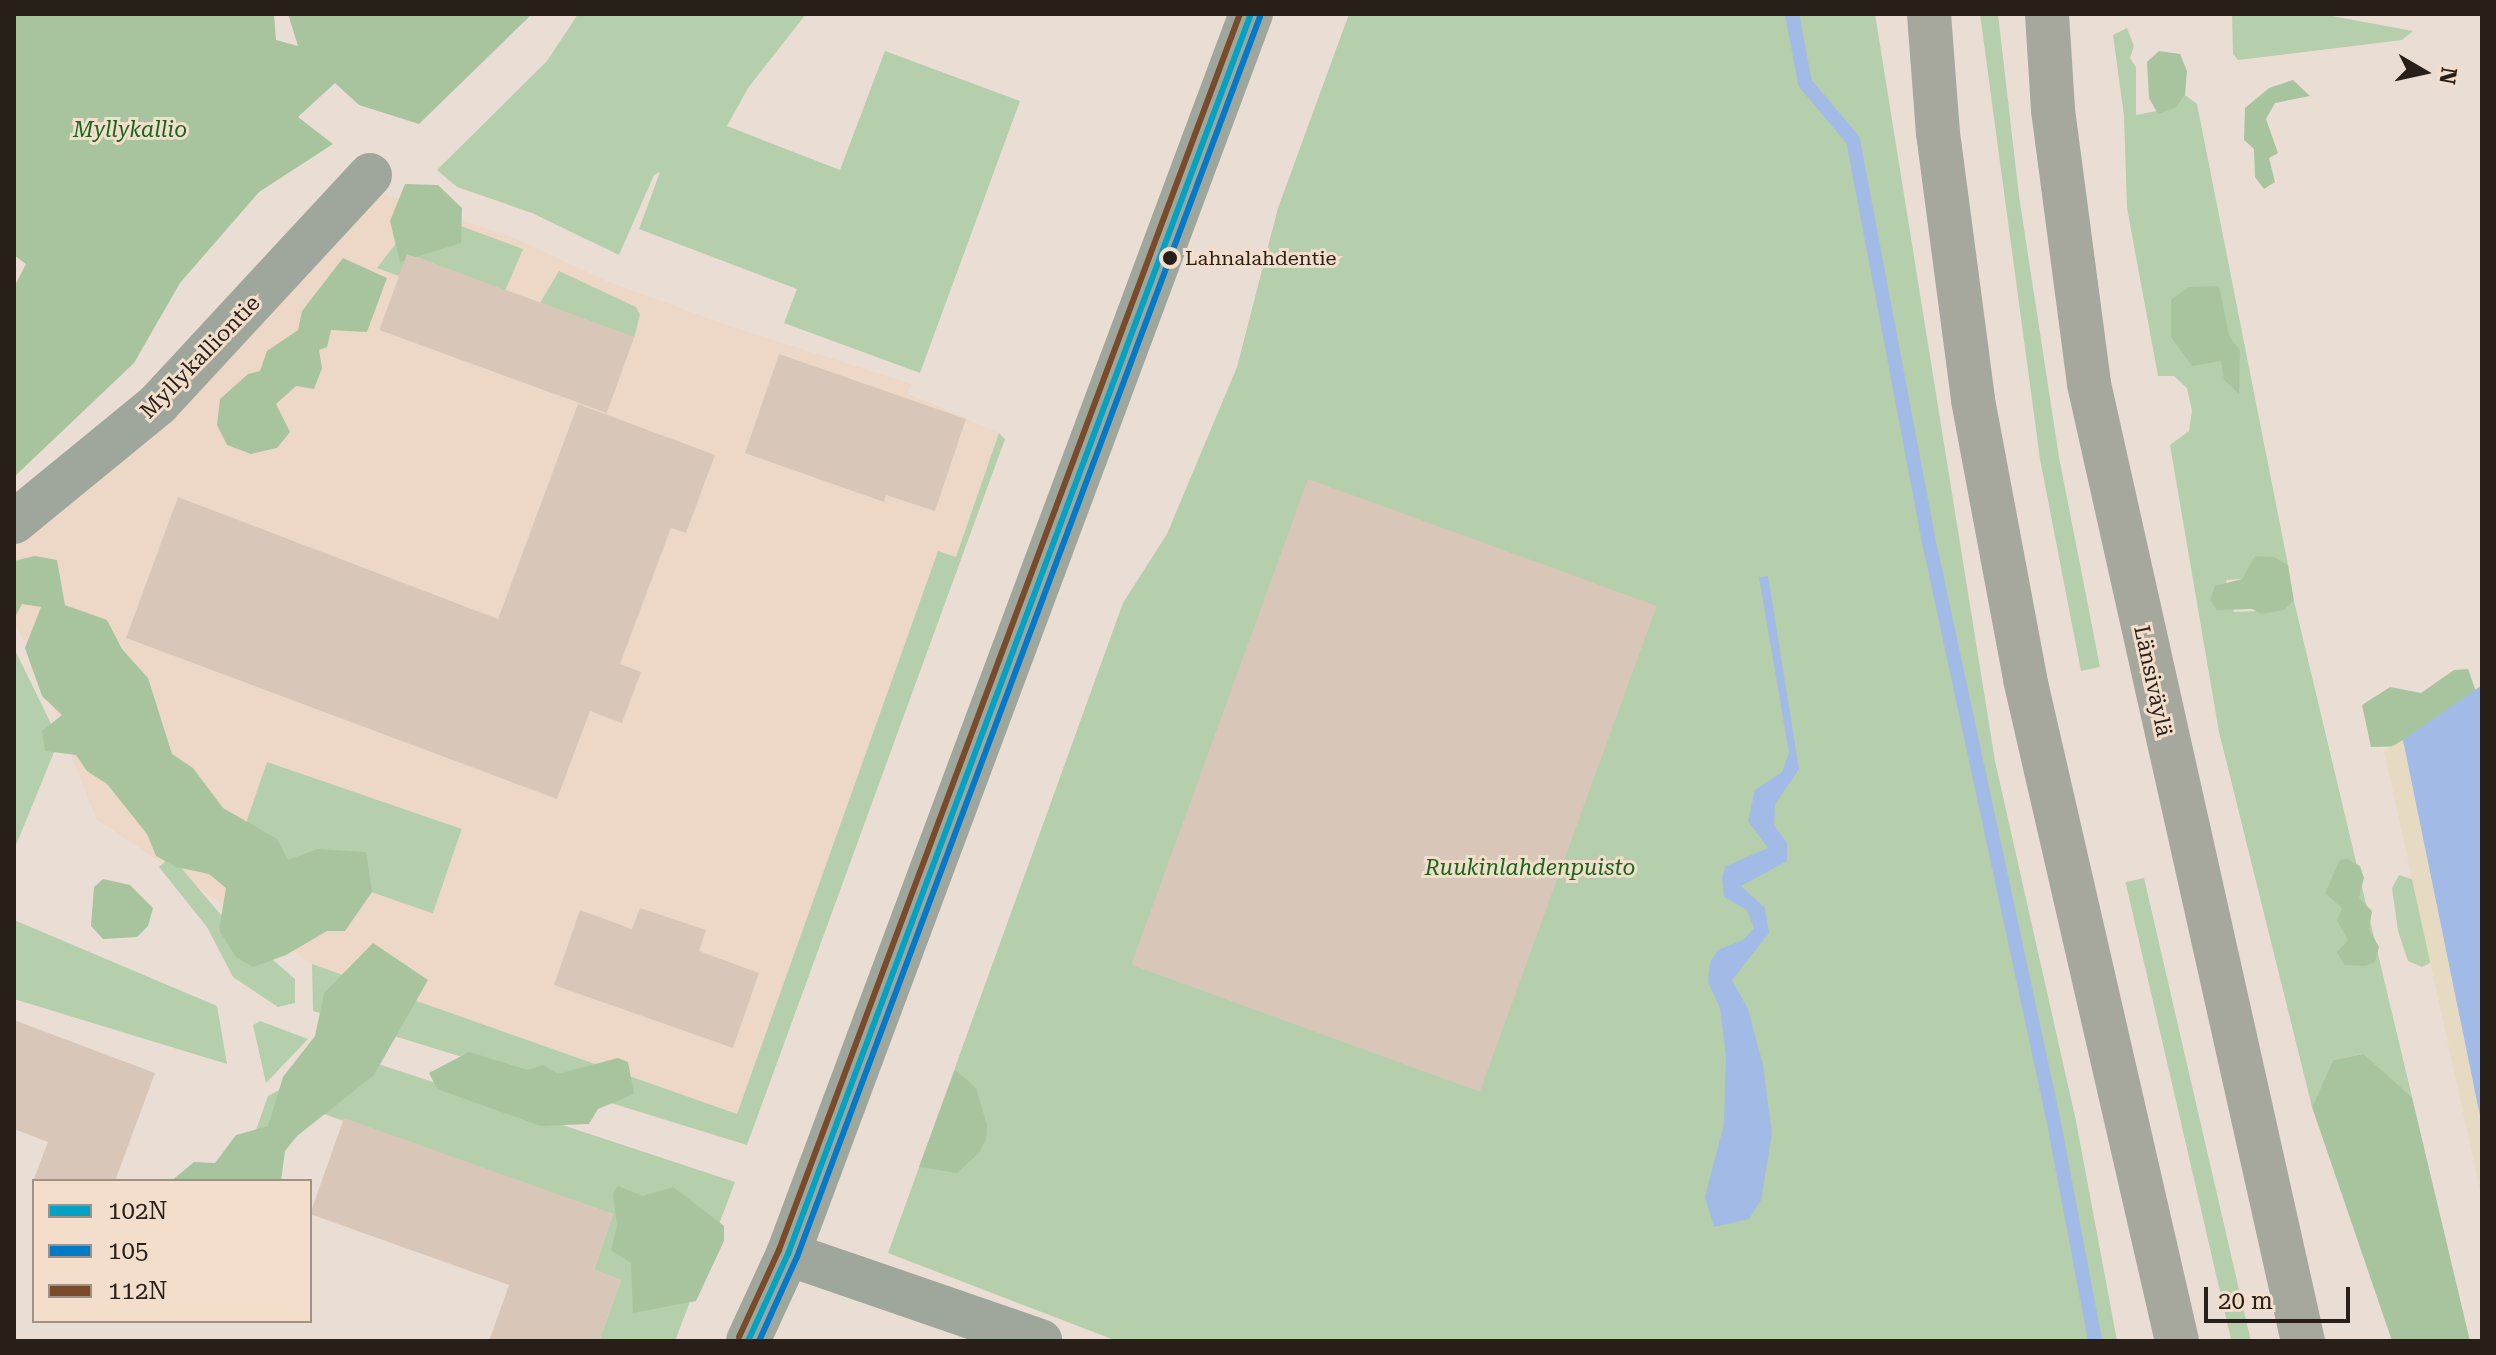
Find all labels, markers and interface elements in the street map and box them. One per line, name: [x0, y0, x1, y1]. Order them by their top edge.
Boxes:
north arrow: [2384, 32, 2464, 112]
text: N: [2435, 65, 2462, 86]
park label: Myllykallio: [73, 117, 187, 143]
place label: Lahnalahdentie: [1185, 246, 1337, 270]
marker: Lahnalahdentie: [1162, 250, 1178, 266]
street label: Myllykalliontie: [135, 290, 265, 424]
street label: Länsiväylä: [2128, 623, 2178, 739]
park label: Ruukinlahdenpuisto: [1425, 855, 1635, 881]
legend: [32, 1179, 312, 1323]
text: 102N: [108, 1197, 168, 1225]
text: 105: [108, 1237, 148, 1265]
scale bar: [2208, 1271, 2354, 1321]
text: 112N: [108, 1277, 168, 1305]
text: 20 m: [2218, 1287, 2273, 1315]

